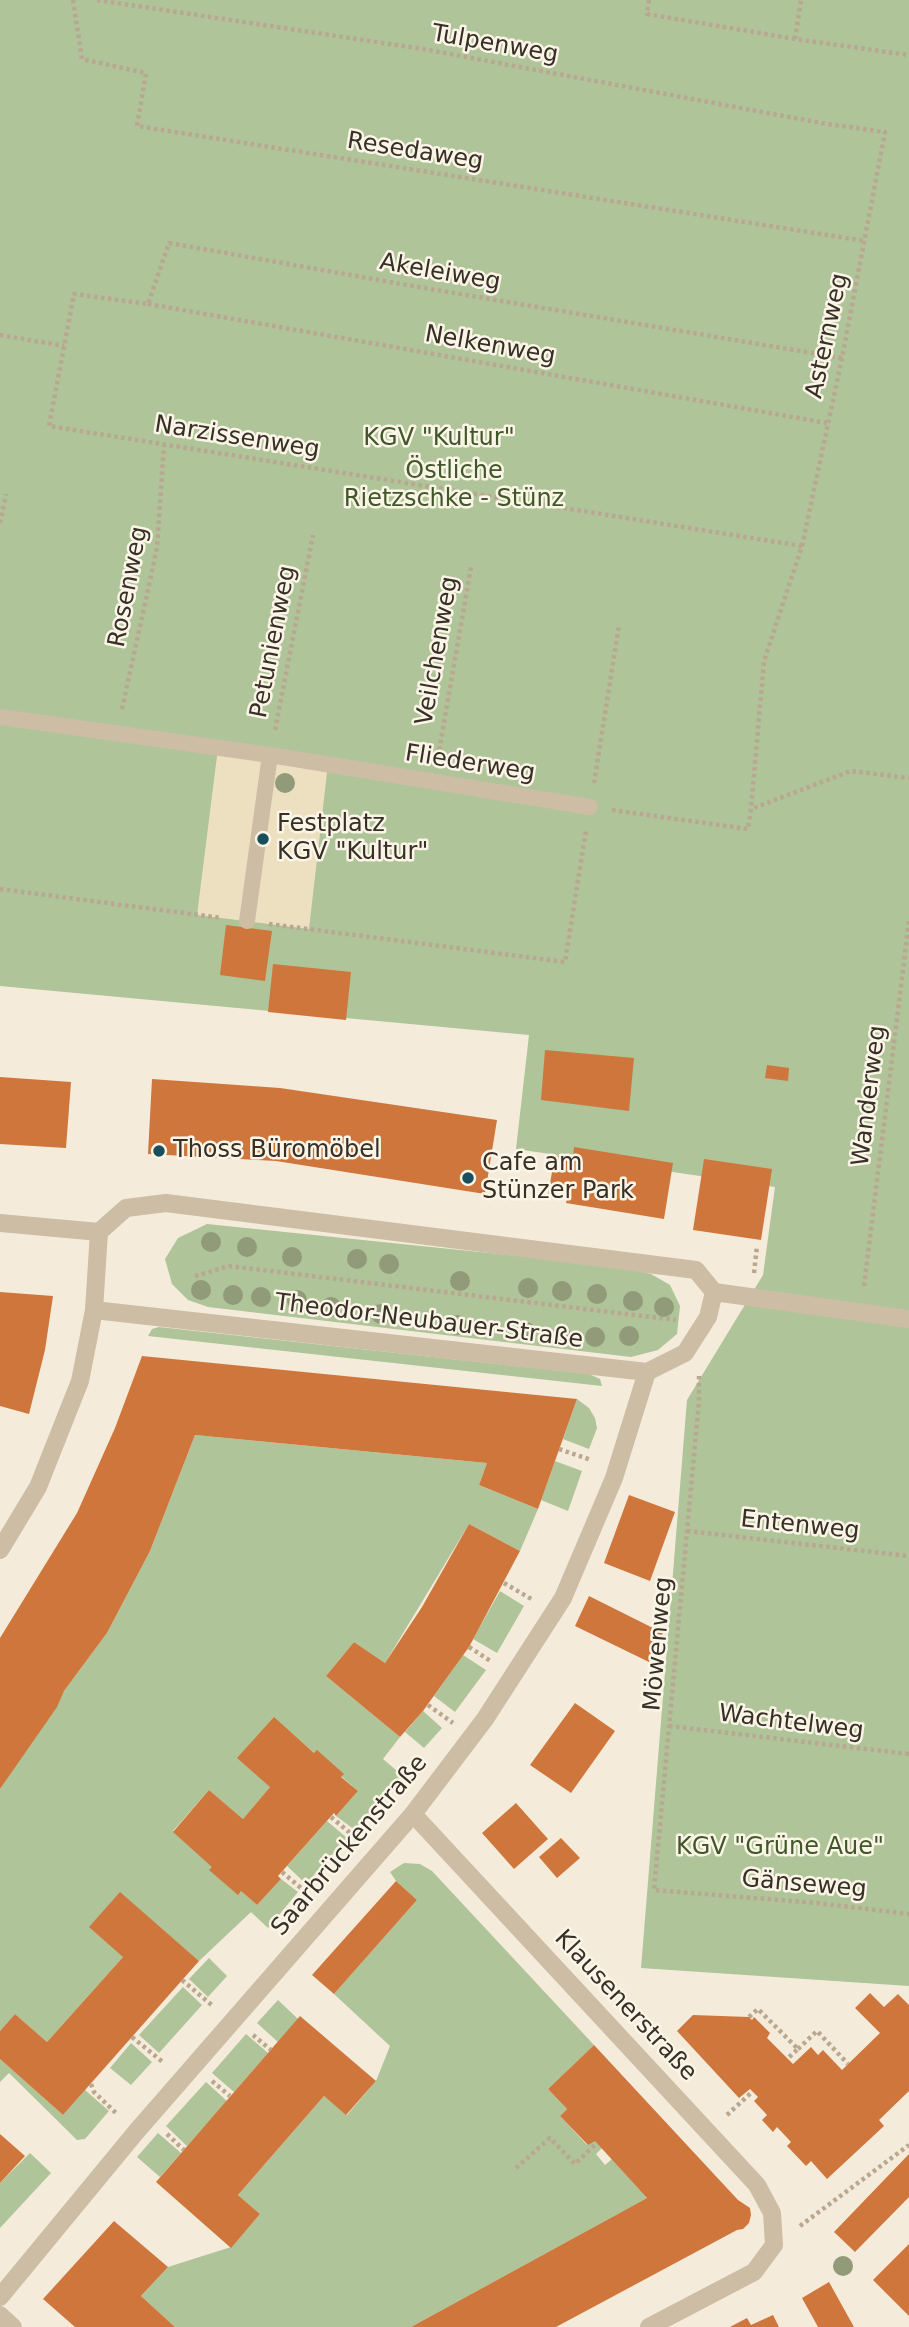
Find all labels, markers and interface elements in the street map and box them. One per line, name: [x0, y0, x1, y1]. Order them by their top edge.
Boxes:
street label: Tulpenweg: [430, 20, 560, 70]
street label: Resedaweg: [345, 127, 485, 177]
street label: Akeleiweg: [377, 248, 503, 298]
street label: Asternweg: [801, 271, 855, 401]
street label: Nelkenweg: [422, 320, 558, 372]
street label: Narzissenweg: [153, 411, 321, 465]
park label: KGV "Kultur": [363, 425, 515, 453]
park label: Östliche Rietzschke - Stünz: [344, 458, 564, 514]
street label: Rosenweg: [103, 524, 155, 650]
street label: Petunienweg: [245, 563, 303, 721]
street label: Veilchenweg: [411, 574, 465, 728]
street label: Fliederweg: [403, 739, 537, 789]
place label: Festplatz KGV "Kultur": [277, 811, 428, 867]
marker: Festplatz KGV "Kultur": [255, 831, 271, 847]
street label: Wanderweg: [847, 1024, 893, 1168]
place label: Thoss Büromöbel: [173, 1137, 381, 1165]
marker: Thoss Büromöbel: [151, 1143, 167, 1159]
place label: Cafe am Stünzer Park: [482, 1150, 634, 1206]
marker: Cafe am Stünzer Park: [460, 1170, 476, 1186]
street label: Theodor-Neubauer-Straße: [273, 1289, 585, 1355]
street label: Entenweg: [739, 1505, 861, 1547]
street label: Möwenweg: [639, 1576, 679, 1712]
street label: Wachtelweg: [717, 1700, 865, 1746]
street label: Saarbrückenstraße: [266, 1750, 434, 1942]
park label: KGV "Grüne Aue": [676, 1834, 884, 1862]
street label: Gänseweg: [740, 1865, 868, 1905]
street label: Klausenerstraße: [548, 1925, 702, 2087]

